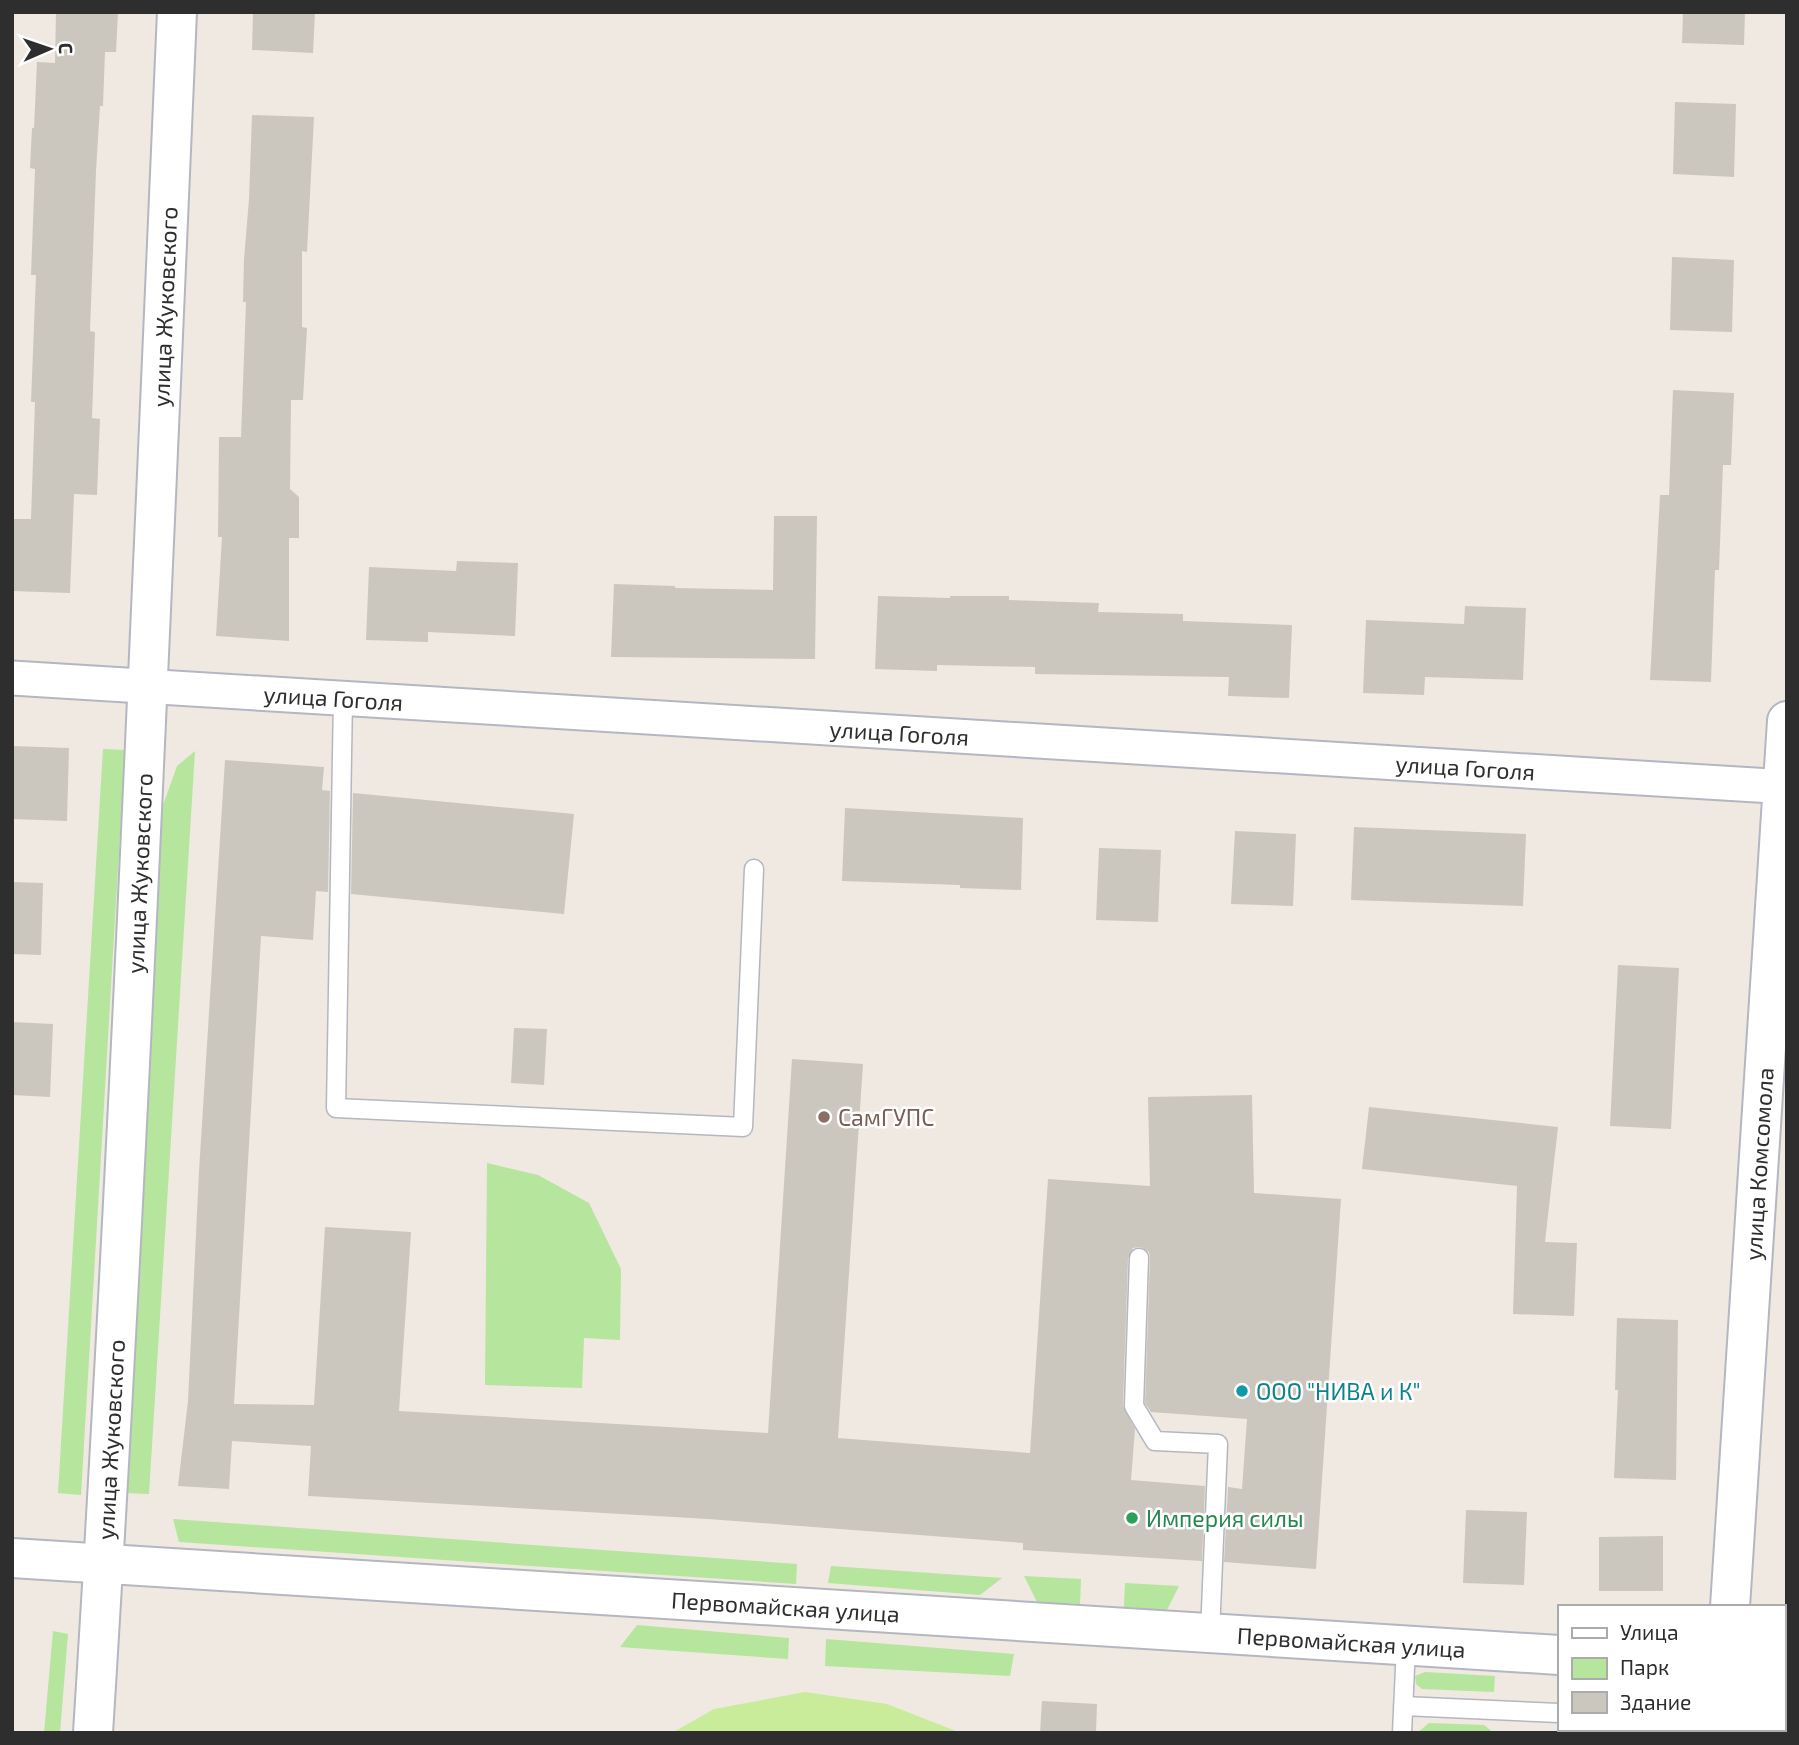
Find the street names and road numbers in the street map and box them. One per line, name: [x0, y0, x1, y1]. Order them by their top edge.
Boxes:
street label: улица Жуковского: [146, 206, 183, 408]
street label: улица Гоголя: [263, 679, 404, 716]
street label: улица Гоголя: [829, 714, 970, 751]
street label: улица Гоголя: [1395, 749, 1536, 785]
street label: улица Жуковского: [120, 772, 158, 974]
street label: улица Комсомола: [1738, 1067, 1779, 1261]
street label: улица Жуковского: [91, 1339, 130, 1541]
street label: Первомайская улица: [670, 1585, 901, 1628]
street label: Первомайская улица: [1236, 1621, 1466, 1663]

